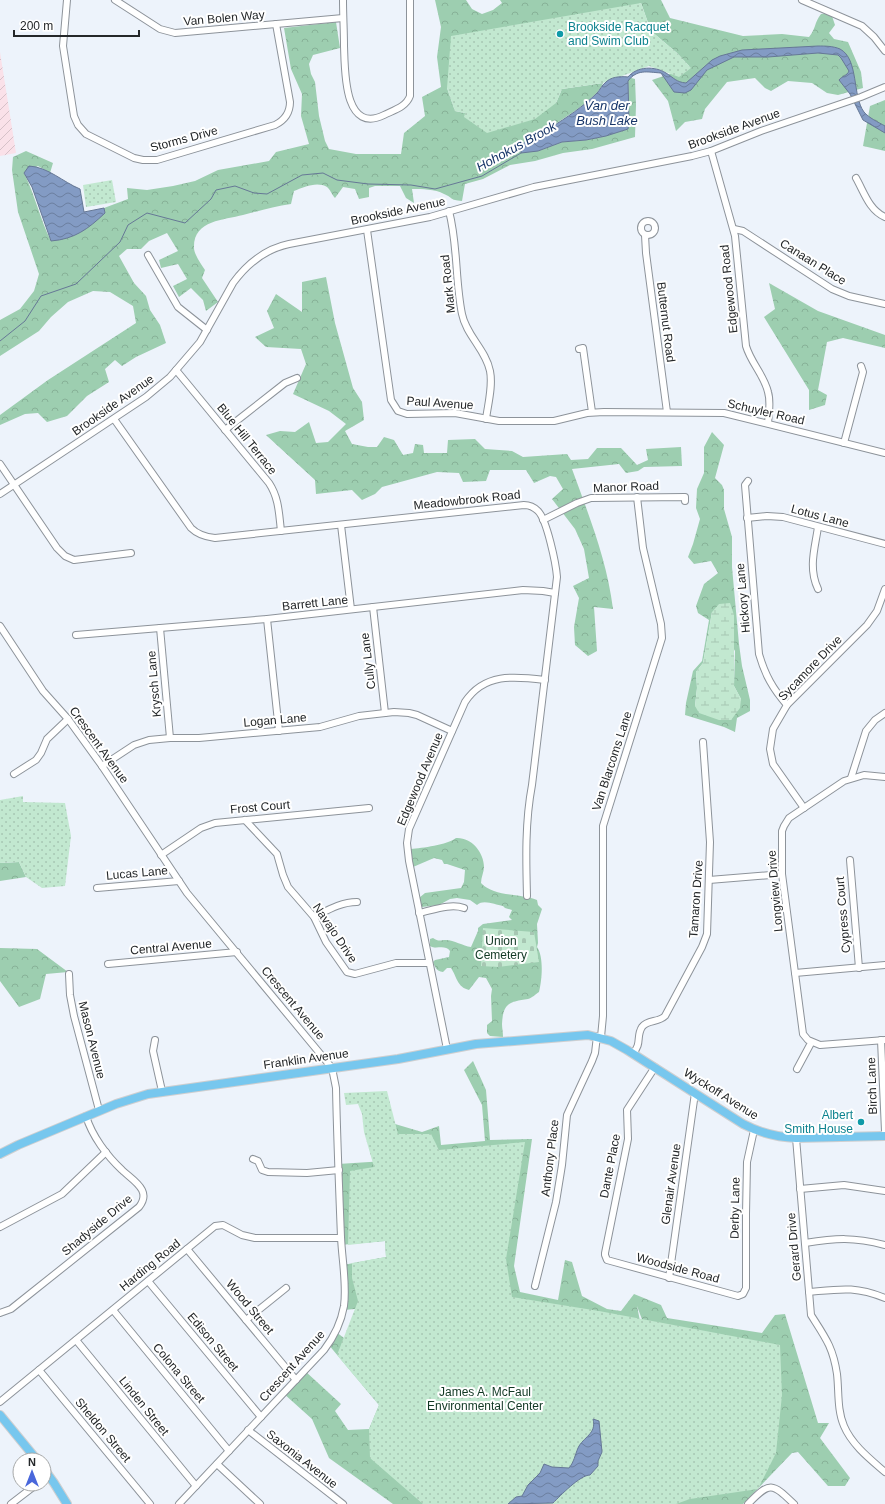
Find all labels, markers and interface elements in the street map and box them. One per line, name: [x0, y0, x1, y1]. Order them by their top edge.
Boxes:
street label: Van Bolen Way: [183, 7, 265, 29]
scale bar: [14, 12, 139, 38]
text: 200 m: [20, 19, 53, 33]
place label: Brookside Racquet and Swim Club: [568, 20, 670, 48]
marker: Brookside Racquet and Swim Club: [555, 29, 565, 39]
water label: Van der Bush Lake: [576, 98, 638, 128]
street label: Brookside Avenue: [686, 106, 782, 152]
water label: Hohokus Brook: [474, 118, 560, 175]
street label: Storms Drive: [149, 123, 220, 155]
street label: Brookside Avenue: [349, 194, 447, 228]
street label: Canaan Place: [777, 236, 849, 288]
street label: Edgewood Road: [717, 244, 741, 334]
street label: Mark Road: [438, 254, 458, 314]
street label: Butternut Road: [654, 281, 678, 363]
street label: Brookside Avenue: [69, 371, 157, 438]
street label: Paul Avenue: [406, 394, 474, 412]
street label: Schuyler Road: [726, 396, 806, 428]
street label: Blue Hill Terrace: [214, 401, 280, 478]
street label: Manor Road: [593, 479, 659, 495]
street label: Meadowbrook Road: [413, 487, 521, 513]
street label: Lotus Lane: [790, 502, 851, 531]
street label: Hickory Lane: [733, 562, 753, 633]
street label: Barrett Lane: [281, 593, 349, 613]
street label: Cully Lane: [358, 632, 378, 690]
street label: Sycamore Drive: [775, 632, 845, 704]
street label: Krysch Lane: [144, 650, 164, 718]
street label: Crescent Avenue: [67, 704, 132, 786]
street label: Van Blarcoms Lane: [589, 709, 635, 813]
street label: Logan Lane: [243, 710, 308, 730]
street label: Edgewood Avenue: [394, 730, 446, 828]
street label: Frost Court: [229, 797, 291, 817]
street label: Longview Drive: [764, 849, 786, 932]
street label: Tamaron Drive: [686, 859, 706, 938]
street label: Lucas Lane: [105, 863, 169, 883]
street label: Cypress Court: [833, 876, 853, 954]
street label: Navajo Drive: [310, 901, 360, 966]
park label: Union Cemetery: [475, 934, 527, 962]
street label: Central Avenue: [130, 936, 213, 958]
street label: Crescent Avenue: [258, 964, 328, 1043]
street label: Mason Avenue: [76, 1000, 108, 1080]
street label: Franklin Avenue: [263, 1046, 350, 1072]
street label: Birch Lane: [864, 1057, 880, 1115]
street label: Wyckoff Avenue: [681, 1065, 761, 1123]
place label: Albert Smith House: [784, 1108, 854, 1136]
marker: Albert Smith House: [856, 1117, 866, 1127]
street label: Anthony Place: [538, 1118, 562, 1197]
street label: Dante Place: [597, 1132, 623, 1199]
street label: Glenair Avenue: [658, 1142, 684, 1225]
street label: Derby Lane: [727, 1177, 743, 1239]
street label: Shadyside Drive: [59, 1191, 135, 1258]
street label: Gerard Drive: [784, 1212, 804, 1282]
street label: Harding Road: [117, 1236, 183, 1294]
street label: Woodside Road: [635, 1250, 721, 1286]
street label: Wood Street: [223, 1277, 277, 1337]
street label: Edison Street: [184, 1310, 242, 1375]
street label: Crescent Avenue: [256, 1327, 328, 1405]
street label: Colona Street: [150, 1340, 208, 1406]
street label: Linden Street: [116, 1374, 172, 1439]
park label: James A. McFaul Environmental Center: [427, 1385, 543, 1413]
street label: Sheldon Street: [72, 1395, 134, 1465]
street label: Saxonia Avenue: [264, 1427, 341, 1491]
north arrow: [12, 1452, 52, 1492]
text: N: [28, 1456, 36, 1468]

